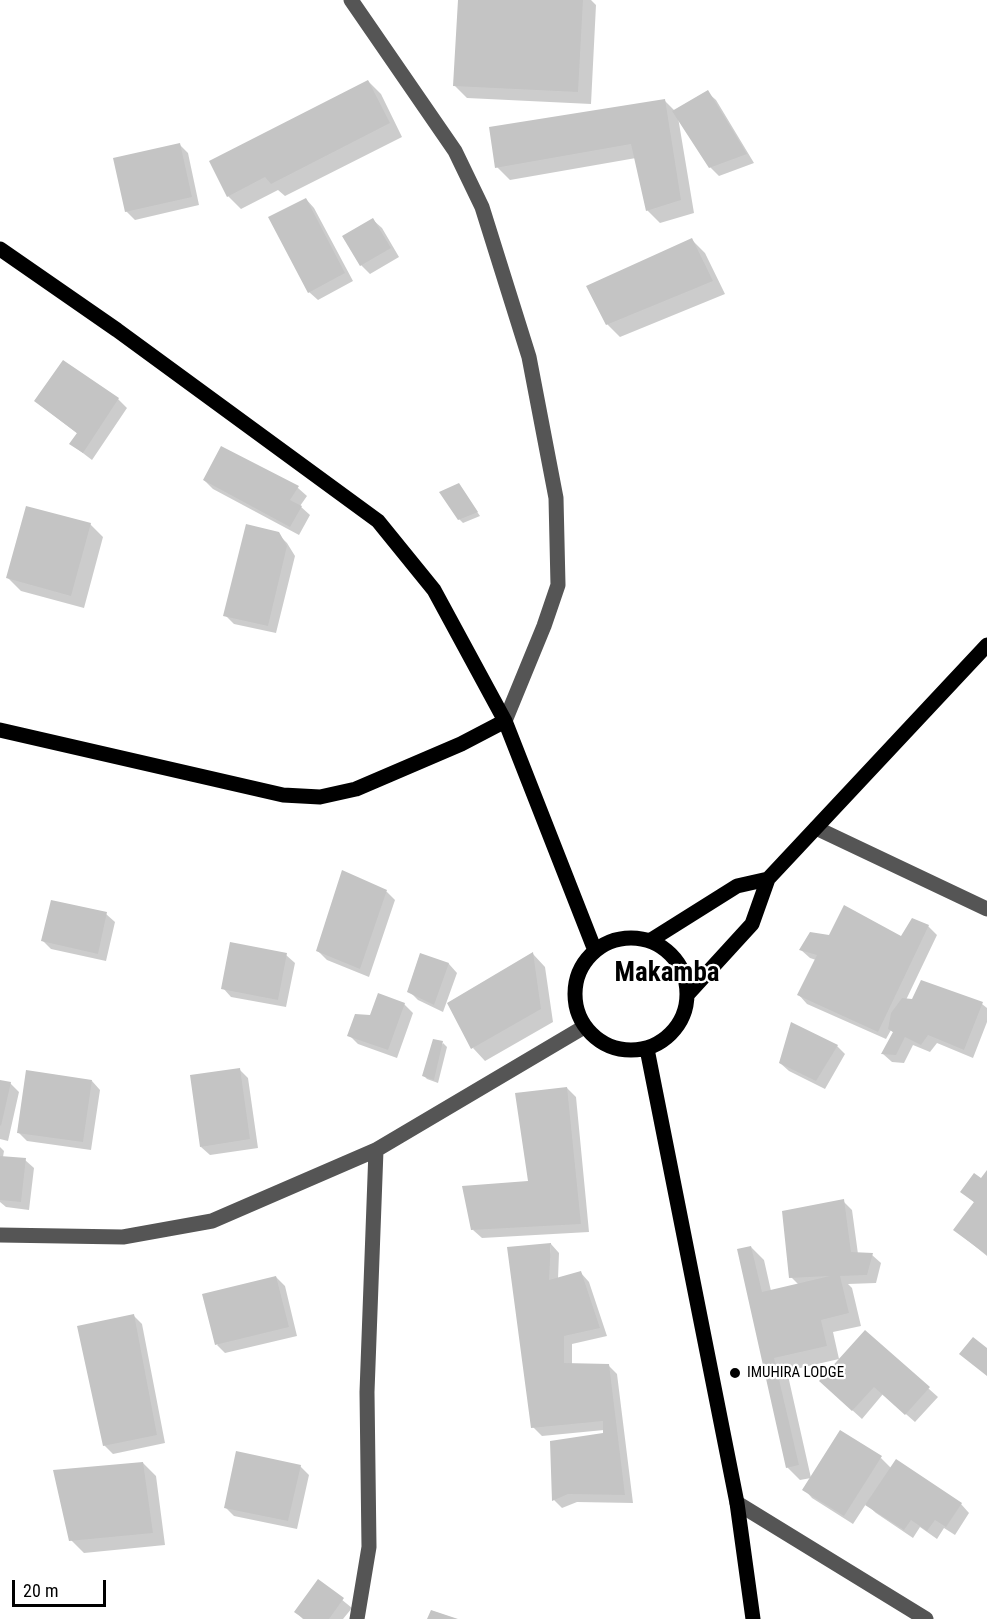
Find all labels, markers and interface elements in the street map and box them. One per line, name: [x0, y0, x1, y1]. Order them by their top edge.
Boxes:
district label: Makamba: [615, 958, 719, 990]
place label: IMUHIRA LODGE: [747, 1364, 844, 1382]
marker: IMUHIRA LODGE: [728, 1366, 742, 1380]
scale bar: [15, 1568, 110, 1606]
text: 20 m: [23, 1580, 58, 1601]

